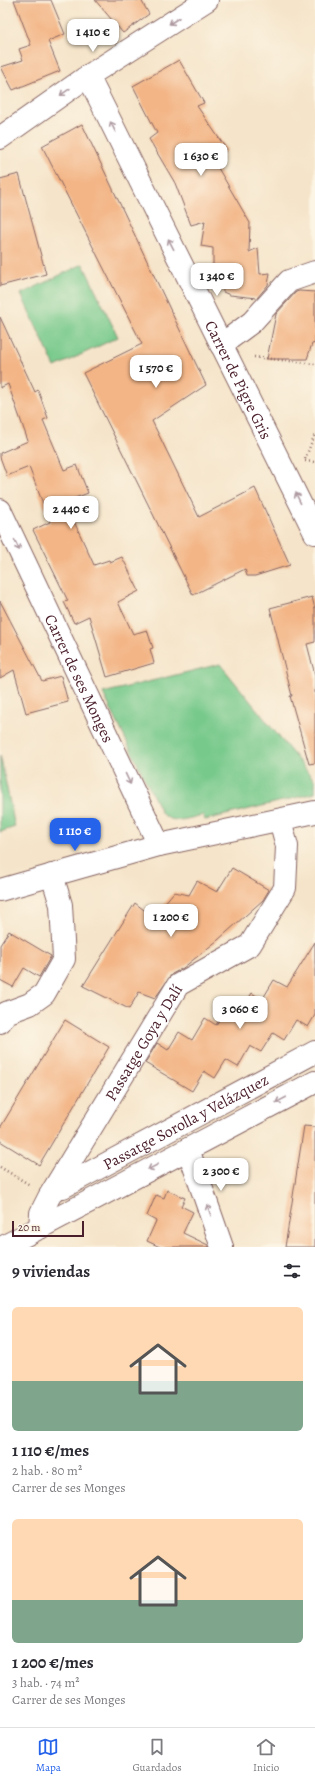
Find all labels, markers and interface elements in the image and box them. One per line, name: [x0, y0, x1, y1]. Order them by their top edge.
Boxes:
one-way arrow: [169, 17, 180, 25]
pin: 1 410 €: [56, 19, 130, 53]
text: 1 410 €: [76, 23, 110, 40]
one-way arrow: [60, 88, 71, 96]
one-way arrow: [109, 122, 116, 134]
pin: 1 630 €: [164, 143, 238, 177]
text: 1 630 €: [184, 147, 218, 164]
one-way arrow: [167, 238, 174, 250]
pin: 1 340 €: [180, 263, 254, 297]
text: 1 340 €: [200, 267, 234, 284]
street label: Carrer de Pigre Gris: [199, 317, 277, 443]
pin: 1 570 €: [119, 355, 193, 389]
text: 1 570 €: [139, 359, 173, 376]
one-way arrow: [294, 492, 301, 504]
pin: 2 440 €: [34, 496, 108, 530]
text: 2 440 €: [52, 500, 90, 517]
one-way arrow: [14, 539, 21, 551]
street label: Carrer de ses Monges: [39, 611, 119, 746]
one-way arrow: [125, 773, 132, 785]
pin: 1 110 €: [38, 818, 112, 852]
text: 1 110 €: [59, 822, 91, 839]
pin: 1 200 €: [134, 904, 208, 938]
text: 1 200 €: [153, 908, 189, 925]
street label: Passatge Goya y Dalí: [100, 980, 188, 1105]
pin: 3 060 €: [203, 996, 277, 1030]
text: 3 060 €: [222, 1000, 258, 1017]
street label: Passatge Sorolla y Velázquez: [99, 1069, 273, 1176]
one-way arrow: [275, 1097, 287, 1104]
pin: 2 300 €: [184, 1158, 258, 1192]
text: 2 300 €: [203, 1162, 239, 1179]
one-way arrow: [148, 1164, 160, 1172]
one-way arrow: [205, 1205, 213, 1217]
scale bar: [12, 1219, 84, 1238]
text: 20 m: [18, 1220, 40, 1235]
text: 9 viviendas: [12, 1260, 90, 1283]
icon: filters: [281, 1260, 303, 1282]
icon: home: [122, 1333, 194, 1405]
text: 1 110 €/mes: [12, 1439, 89, 1462]
text: 2 hab. · 80 m²: [12, 1462, 82, 1479]
text: Carrer de ses Monges: [12, 1479, 126, 1496]
icon: home: [122, 1545, 194, 1617]
text: 1 200 €/mes: [12, 1651, 94, 1674]
text: 3 hab. · 74 m²: [12, 1674, 80, 1691]
text: Carrer de ses Monges: [12, 1691, 126, 1708]
tab: Mapa: [36, 1736, 61, 1775]
tab: Guardados: [132, 1736, 182, 1775]
tab: Inicio: [253, 1736, 279, 1775]

